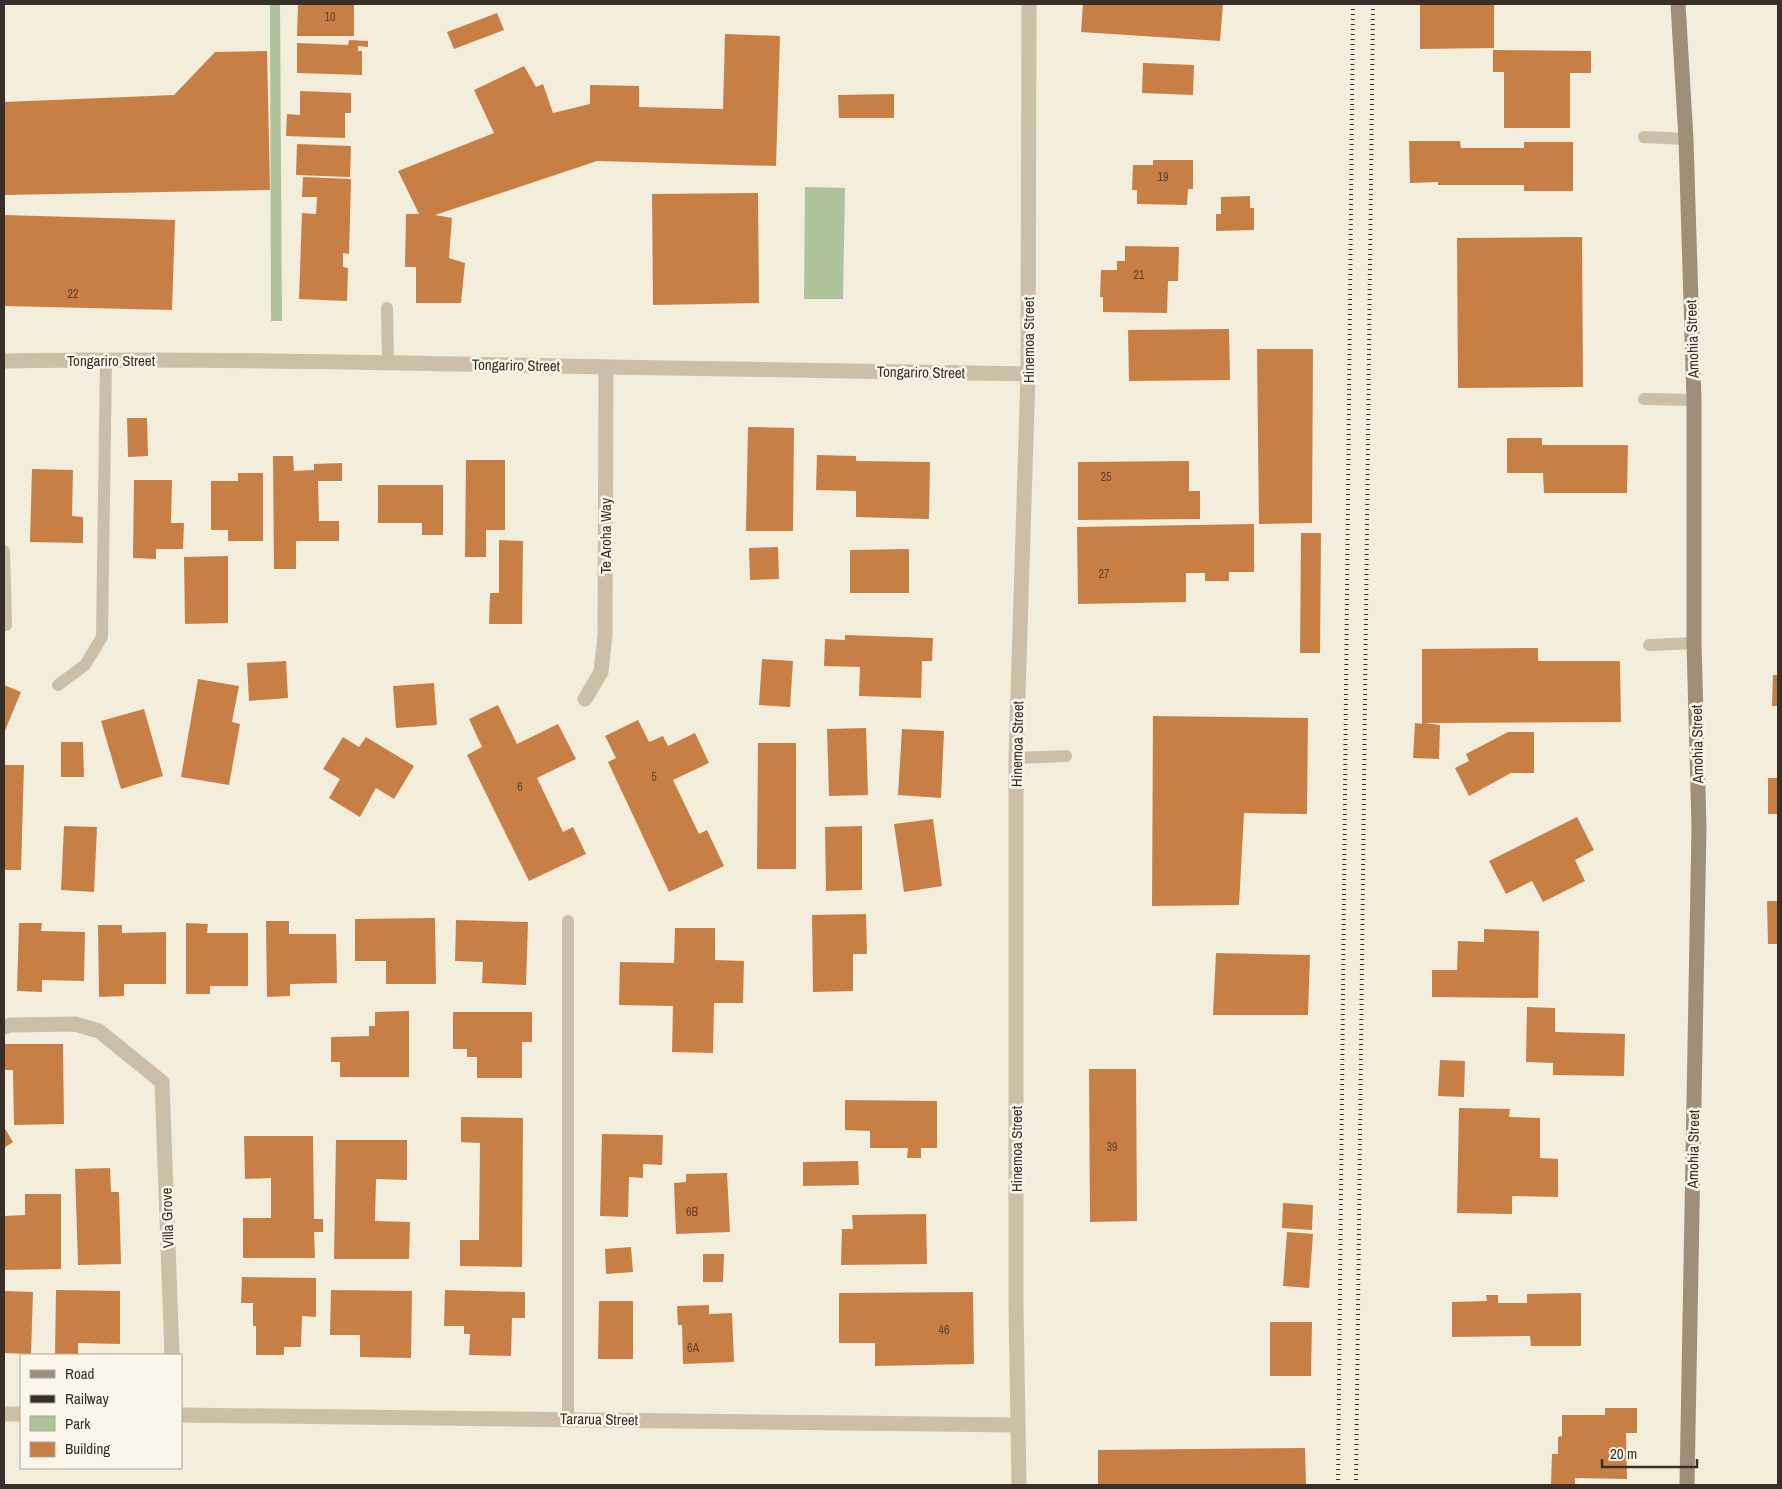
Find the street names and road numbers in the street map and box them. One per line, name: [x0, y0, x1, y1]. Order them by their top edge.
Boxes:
street label: Hinemoa Street: [1018, 296, 1039, 383]
street label: Amohia Street: [1680, 299, 1704, 380]
street label: Tongariro Street: [67, 350, 156, 371]
street label: Tongariro Street: [472, 354, 561, 376]
street label: Tongariro Street: [877, 361, 966, 383]
street label: Te Aroha Way: [595, 497, 616, 574]
street label: Hinemoa Street: [1006, 700, 1028, 787]
street label: Amohia Street: [1686, 704, 1708, 784]
street label: Hinemoa Street: [1006, 1105, 1027, 1192]
street label: Amohia Street: [1682, 1109, 1704, 1189]
street label: Villa Grove: [155, 1187, 179, 1249]
street label: Tararua Street: [560, 1408, 639, 1430]

